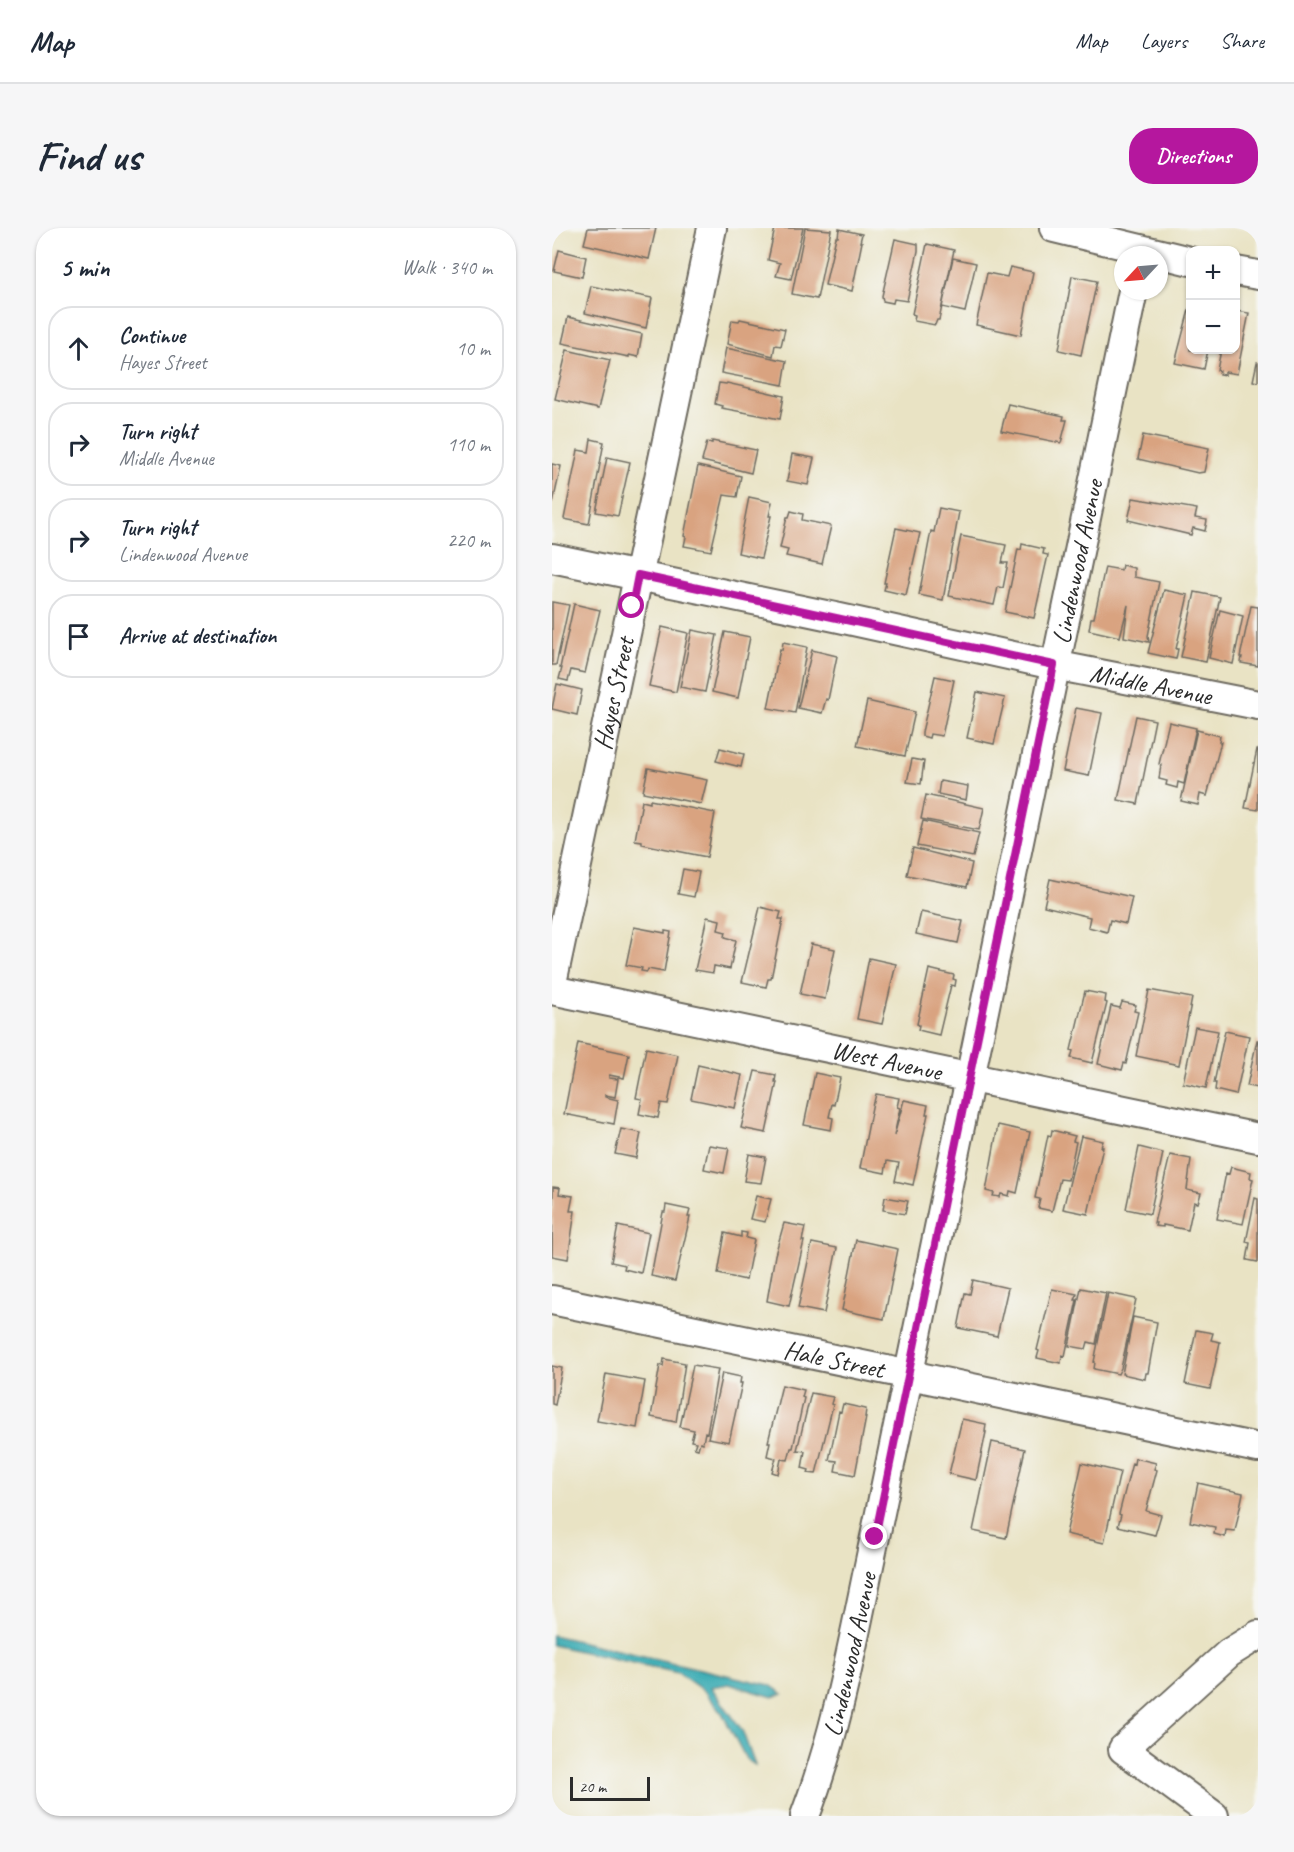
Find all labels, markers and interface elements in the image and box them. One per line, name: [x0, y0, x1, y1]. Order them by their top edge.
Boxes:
text: Map: [30, 24, 73, 59]
text: Map: [1075, 28, 1108, 54]
text: Layers: [1141, 28, 1187, 54]
text: Share: [1220, 28, 1264, 54]
button: Directions: [1129, 128, 1258, 184]
text: Find us: [36, 130, 141, 183]
north arrow: [1114, 246, 1168, 300]
map controls: [1186, 246, 1240, 354]
button: +: [1186, 246, 1240, 300]
text: 5 min: [60, 251, 109, 284]
text: Walk · 340 m: [402, 255, 492, 280]
button: −: [1186, 300, 1240, 354]
text: Continue: [119, 322, 185, 350]
icon: ahead: [62, 332, 95, 365]
text: 10 m: [456, 336, 490, 361]
text: Hayes Street: [119, 350, 207, 375]
text: Turn right: [119, 418, 196, 446]
icon: right: [62, 428, 95, 461]
text: 110 m: [447, 432, 490, 457]
text: Middle Avenue: [119, 446, 214, 471]
street label: Lindenwood Avenue: [1044, 474, 1111, 647]
text: Turn right: [119, 514, 196, 542]
icon: right: [62, 524, 95, 557]
text: 220 m: [447, 528, 490, 553]
text: Lindenwood Avenue: [119, 542, 247, 567]
route start: [618, 592, 644, 618]
icon: arrive: [62, 620, 95, 653]
text: Arrive at destination: [119, 622, 276, 650]
street label: Hayes Street: [585, 632, 642, 753]
street label: Middle Avenue: [1087, 656, 1216, 712]
street label: West Avenue: [829, 1033, 947, 1088]
street label: Hale Street: [781, 1333, 889, 1386]
route end: [861, 1523, 887, 1549]
street label: Lindenwood Avenue: [815, 1567, 884, 1740]
scale bar: [570, 1774, 650, 1802]
text: 20 m: [579, 1777, 606, 1797]

